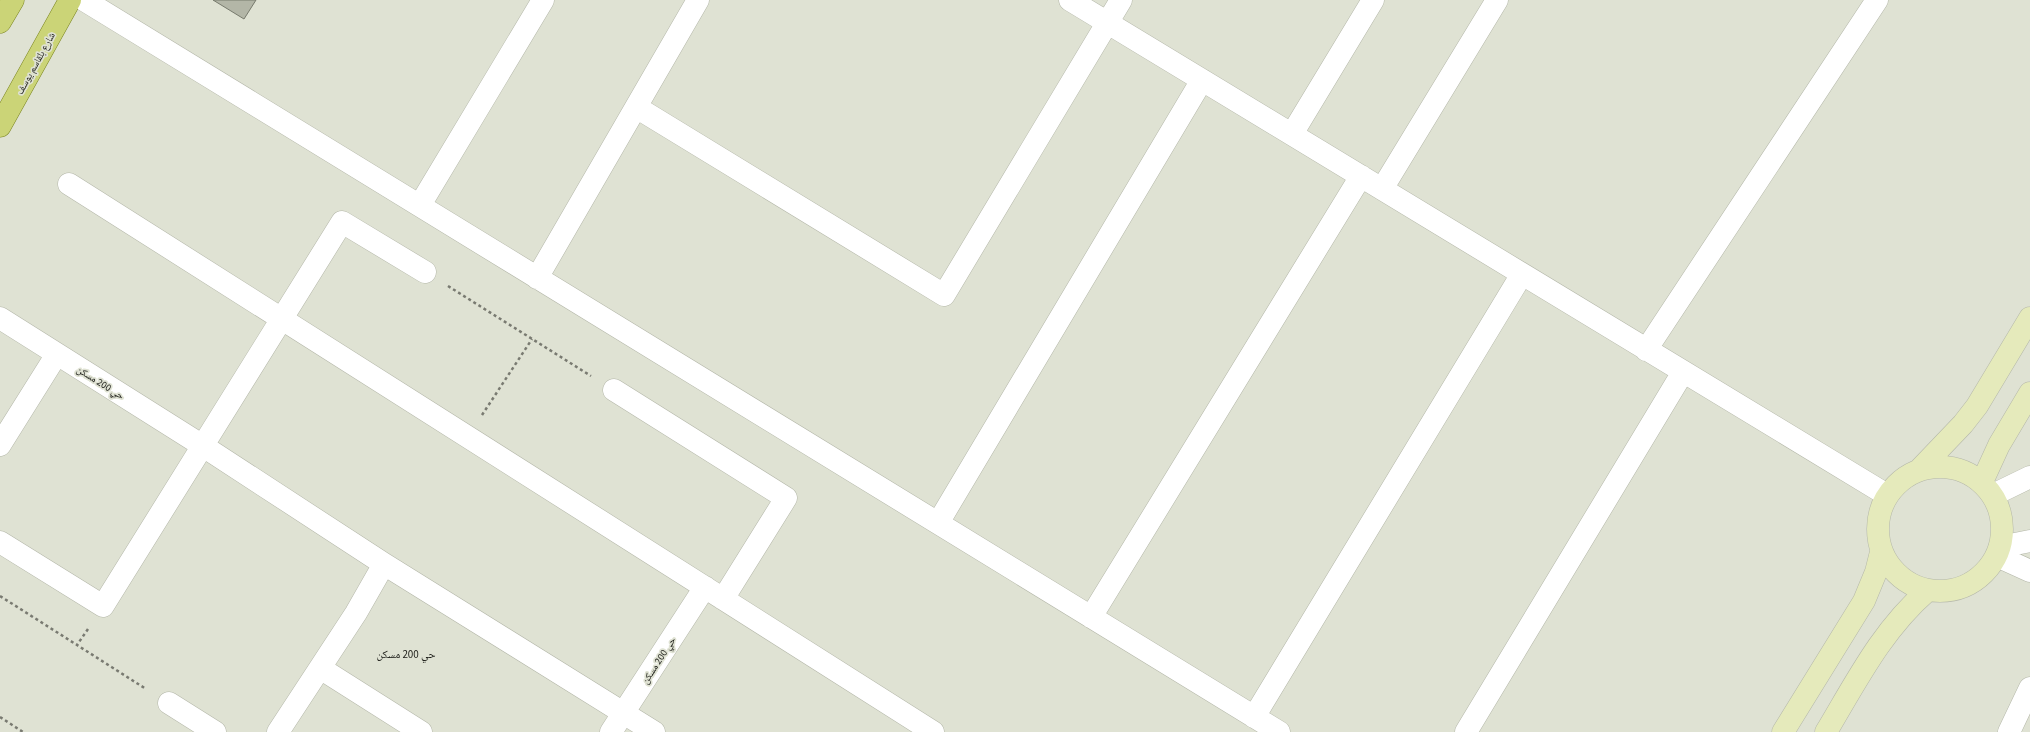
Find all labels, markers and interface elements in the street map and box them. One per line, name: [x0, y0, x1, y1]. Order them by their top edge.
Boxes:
street label: شارع بلقاسم يوسف: [13, 29, 59, 97]
street label: حي 200 مسكن: [74, 363, 128, 404]
street label: حي 200 مسكن: [638, 634, 680, 687]
district label: حي 200 مسكن: [376, 647, 436, 663]

